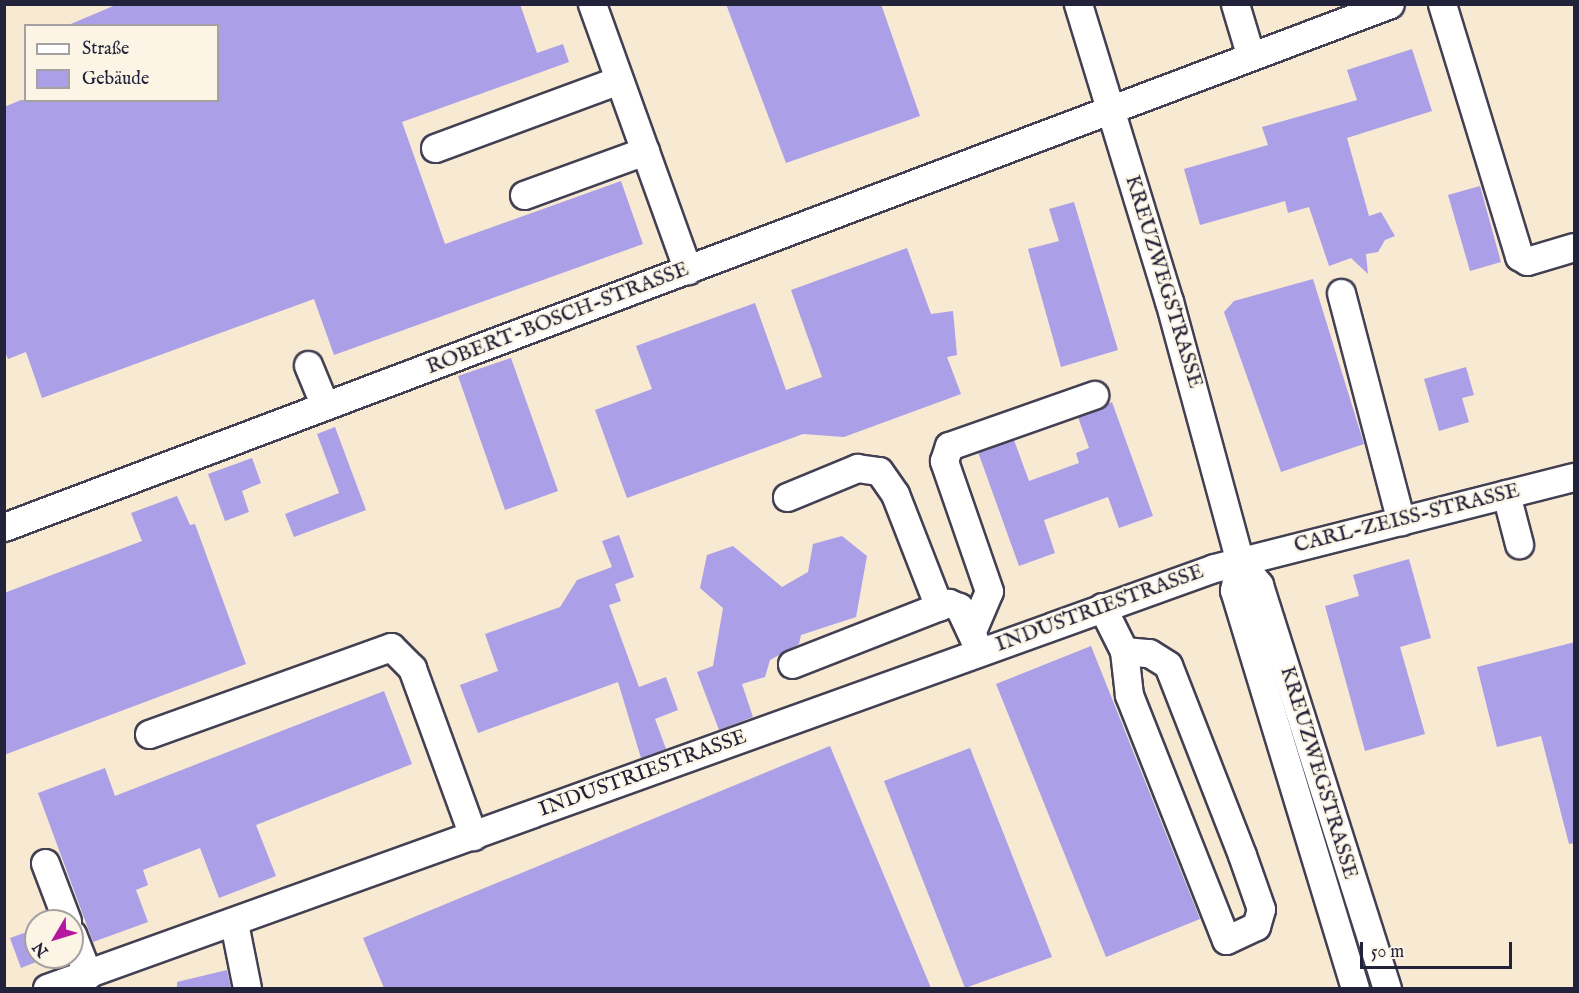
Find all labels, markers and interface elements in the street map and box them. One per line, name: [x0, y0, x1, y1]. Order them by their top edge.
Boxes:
legend: [24, 24, 219, 102]
text: Straße: [82, 38, 129, 61]
text: Gebäude: [82, 68, 149, 91]
street label: KREUZWEGSTRASSE: [1119, 172, 1207, 392]
street label: ROBERT-BOSCH-STRASSE: [423, 257, 693, 381]
street label: CARL-ZEISS-STRASSE: [1292, 479, 1522, 559]
street label: INDUSTRIESTRASSE: [993, 560, 1207, 658]
street label: KREUZWEGSTRASSE: [1274, 663, 1362, 883]
street label: INDUSTRIESTRASSE: [536, 725, 750, 823]
north arrow: [24, 909, 84, 969]
scale bar: [1363, 930, 1514, 968]
text: N: [29, 937, 54, 960]
text: 50 m: [1371, 941, 1404, 964]

